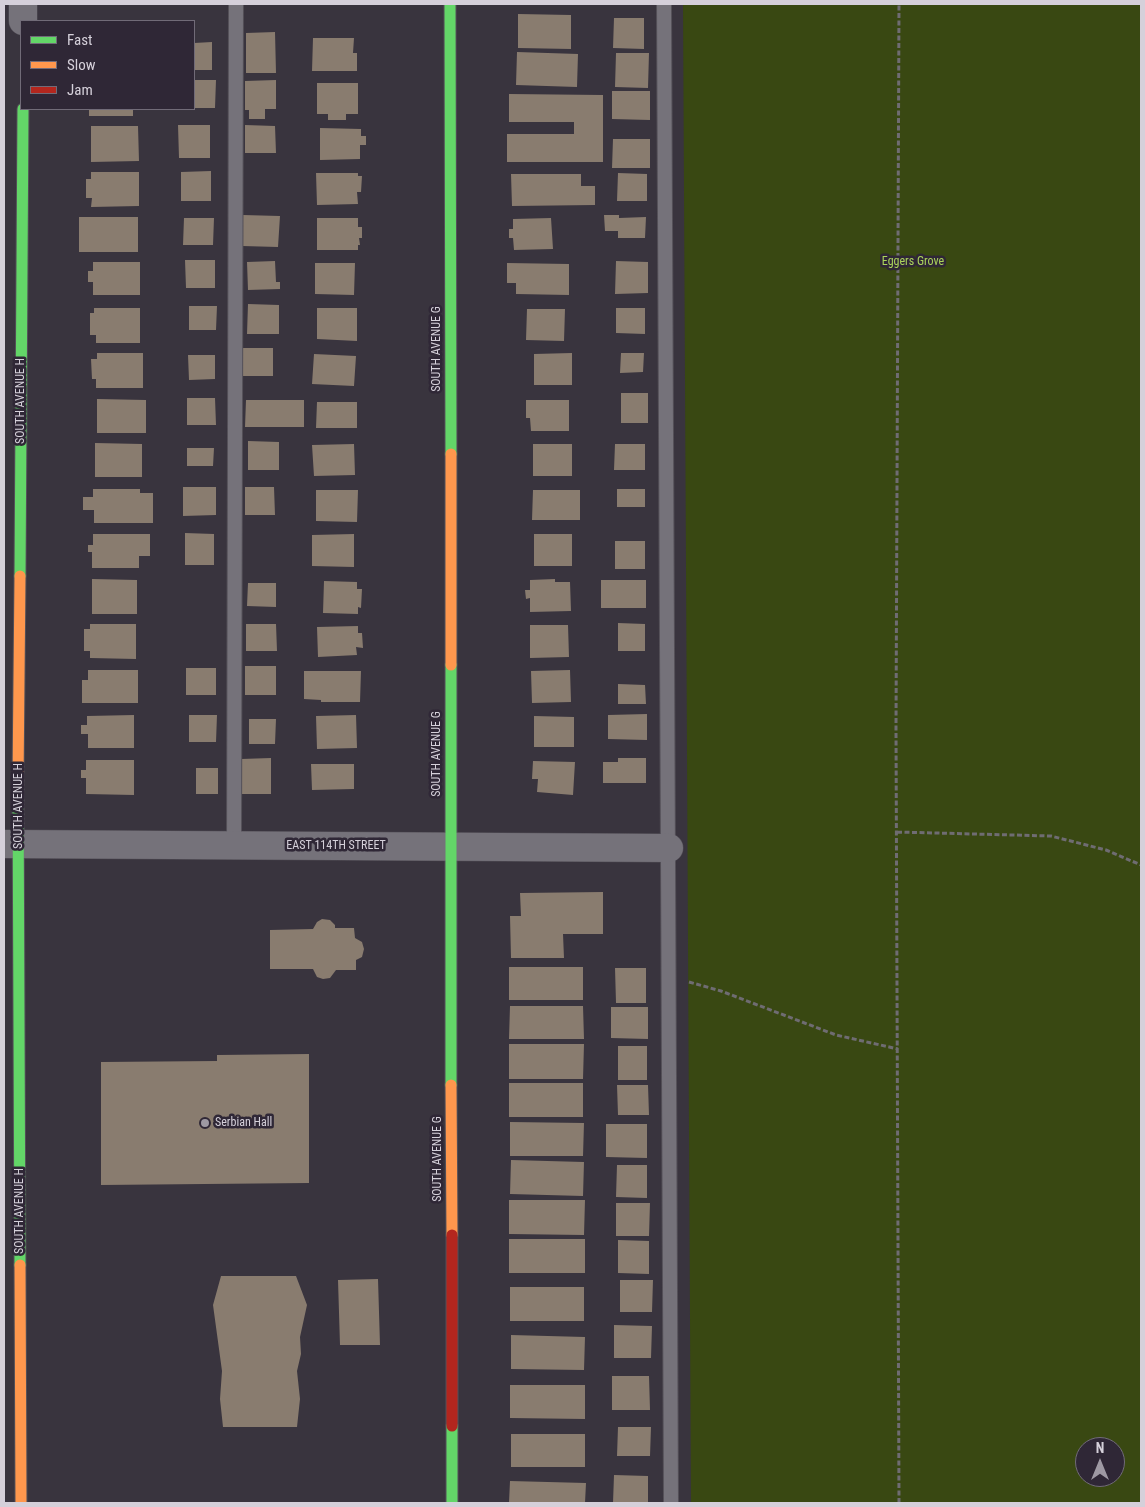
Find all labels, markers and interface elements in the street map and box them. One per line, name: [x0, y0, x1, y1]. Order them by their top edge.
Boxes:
legend: [20, 20, 195, 110]
text: Fast: [67, 31, 92, 49]
text: Slow: [67, 56, 96, 74]
text: Jam: [67, 81, 93, 99]
park label: Eggers Grove: [882, 255, 944, 269]
street label: SOUTH AVENUE G: [430, 306, 444, 392]
street label: SOUTH AVENUE H: [14, 358, 28, 444]
street label: SOUTH AVENUE G: [430, 711, 444, 797]
street label: SOUTH AVENUE H: [12, 763, 26, 849]
street label: EAST 114TH STREET: [286, 839, 386, 853]
place label: Serbian Hall: [215, 1116, 272, 1130]
street label: SOUTH AVENUE G: [431, 1116, 445, 1202]
marker: Serbian Hall: [199, 1117, 211, 1129]
street label: SOUTH AVENUE H: [13, 1168, 27, 1254]
north arrow: [1075, 1437, 1125, 1487]
text: N: [1096, 1440, 1104, 1456]

